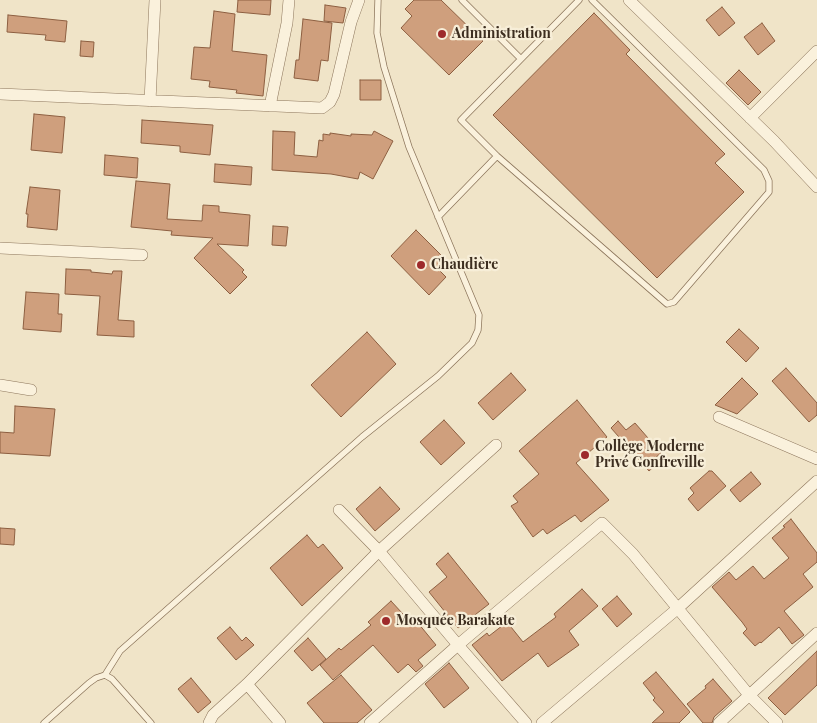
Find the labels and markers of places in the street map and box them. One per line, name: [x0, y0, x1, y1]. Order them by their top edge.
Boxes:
place label: Administration: [452, 26, 551, 42]
marker: Administration: [436, 28, 448, 40]
place label: Chaudière: [431, 257, 498, 273]
marker: Chaudière: [415, 259, 427, 271]
place label: Collège Moderne Privé Gonfreville: [595, 439, 704, 472]
marker: Collège Moderne Privé Gonfreville: [579, 449, 591, 461]
place label: Mosquée Barakate: [396, 613, 515, 629]
marker: Mosquée Barakate: [380, 615, 392, 627]

